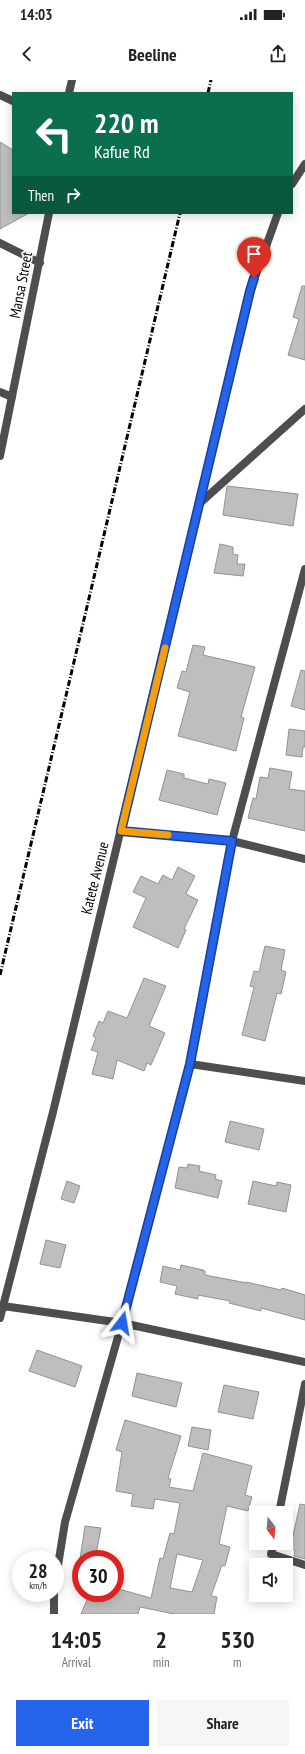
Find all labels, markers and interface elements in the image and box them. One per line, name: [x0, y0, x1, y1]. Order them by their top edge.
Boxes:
text: 14:03: [20, 5, 52, 24]
icon: back: [16, 43, 38, 65]
text: Beeline: [128, 43, 177, 66]
icon: share: [267, 43, 289, 65]
text: 220 m: [94, 104, 158, 141]
icon: left: [28, 108, 80, 160]
text: Kafue Rd: [94, 140, 150, 163]
icon: right: [62, 184, 84, 206]
text: Then: [28, 186, 54, 205]
pin: [237, 237, 271, 278]
icon: arrive: [243, 243, 265, 265]
street label: Mansa Street: [5, 250, 36, 320]
street label: Katete Avenue: [76, 840, 113, 916]
position arrow: [101, 1302, 143, 1344]
north arrow: [249, 1506, 293, 1550]
map controls: [249, 1506, 293, 1602]
speed limit sign: 30: [72, 1550, 124, 1602]
text: 28: [28, 1558, 48, 1584]
button: sound: [249, 1558, 293, 1602]
text: km/h: [29, 1579, 47, 1592]
text: 14:05: [50, 1624, 102, 1655]
text: 2: [155, 1624, 167, 1655]
text: 530: [220, 1624, 255, 1655]
text: Arrival: [62, 1654, 91, 1671]
text: min: [153, 1654, 170, 1671]
text: m: [233, 1654, 242, 1671]
button: Exit: [16, 1700, 149, 1746]
button: Share: [157, 1700, 289, 1746]

